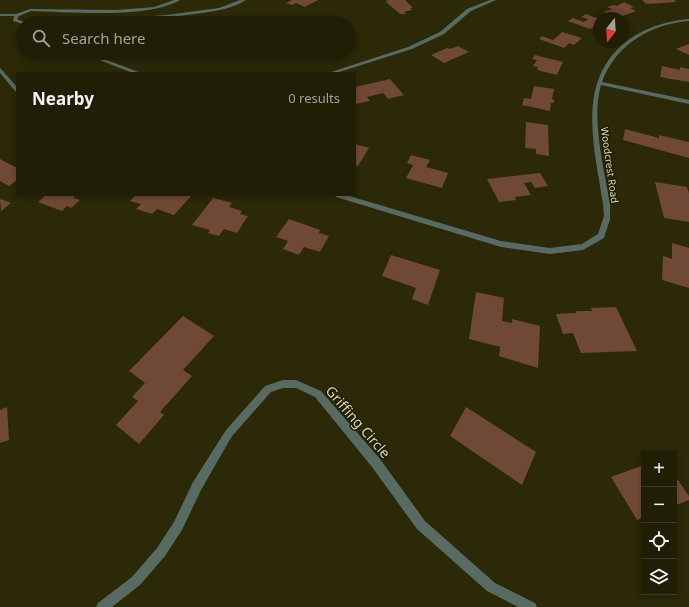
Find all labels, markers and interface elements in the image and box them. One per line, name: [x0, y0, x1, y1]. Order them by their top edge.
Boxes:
north arrow: [593, 12, 629, 48]
search box: [16, 16, 356, 60]
icon: search: [30, 27, 52, 49]
text: Search here: [62, 28, 145, 48]
text: Nearby: [32, 87, 94, 110]
text: 0 results: [288, 89, 340, 107]
street label: Woodcrest Road: [598, 126, 622, 204]
street label: Griffing Circle: [322, 382, 395, 462]
map controls: [641, 451, 677, 595]
button: +: [641, 451, 677, 487]
button: −: [641, 487, 677, 523]
button: locate: [641, 523, 677, 559]
button: layers: [641, 559, 677, 595]

